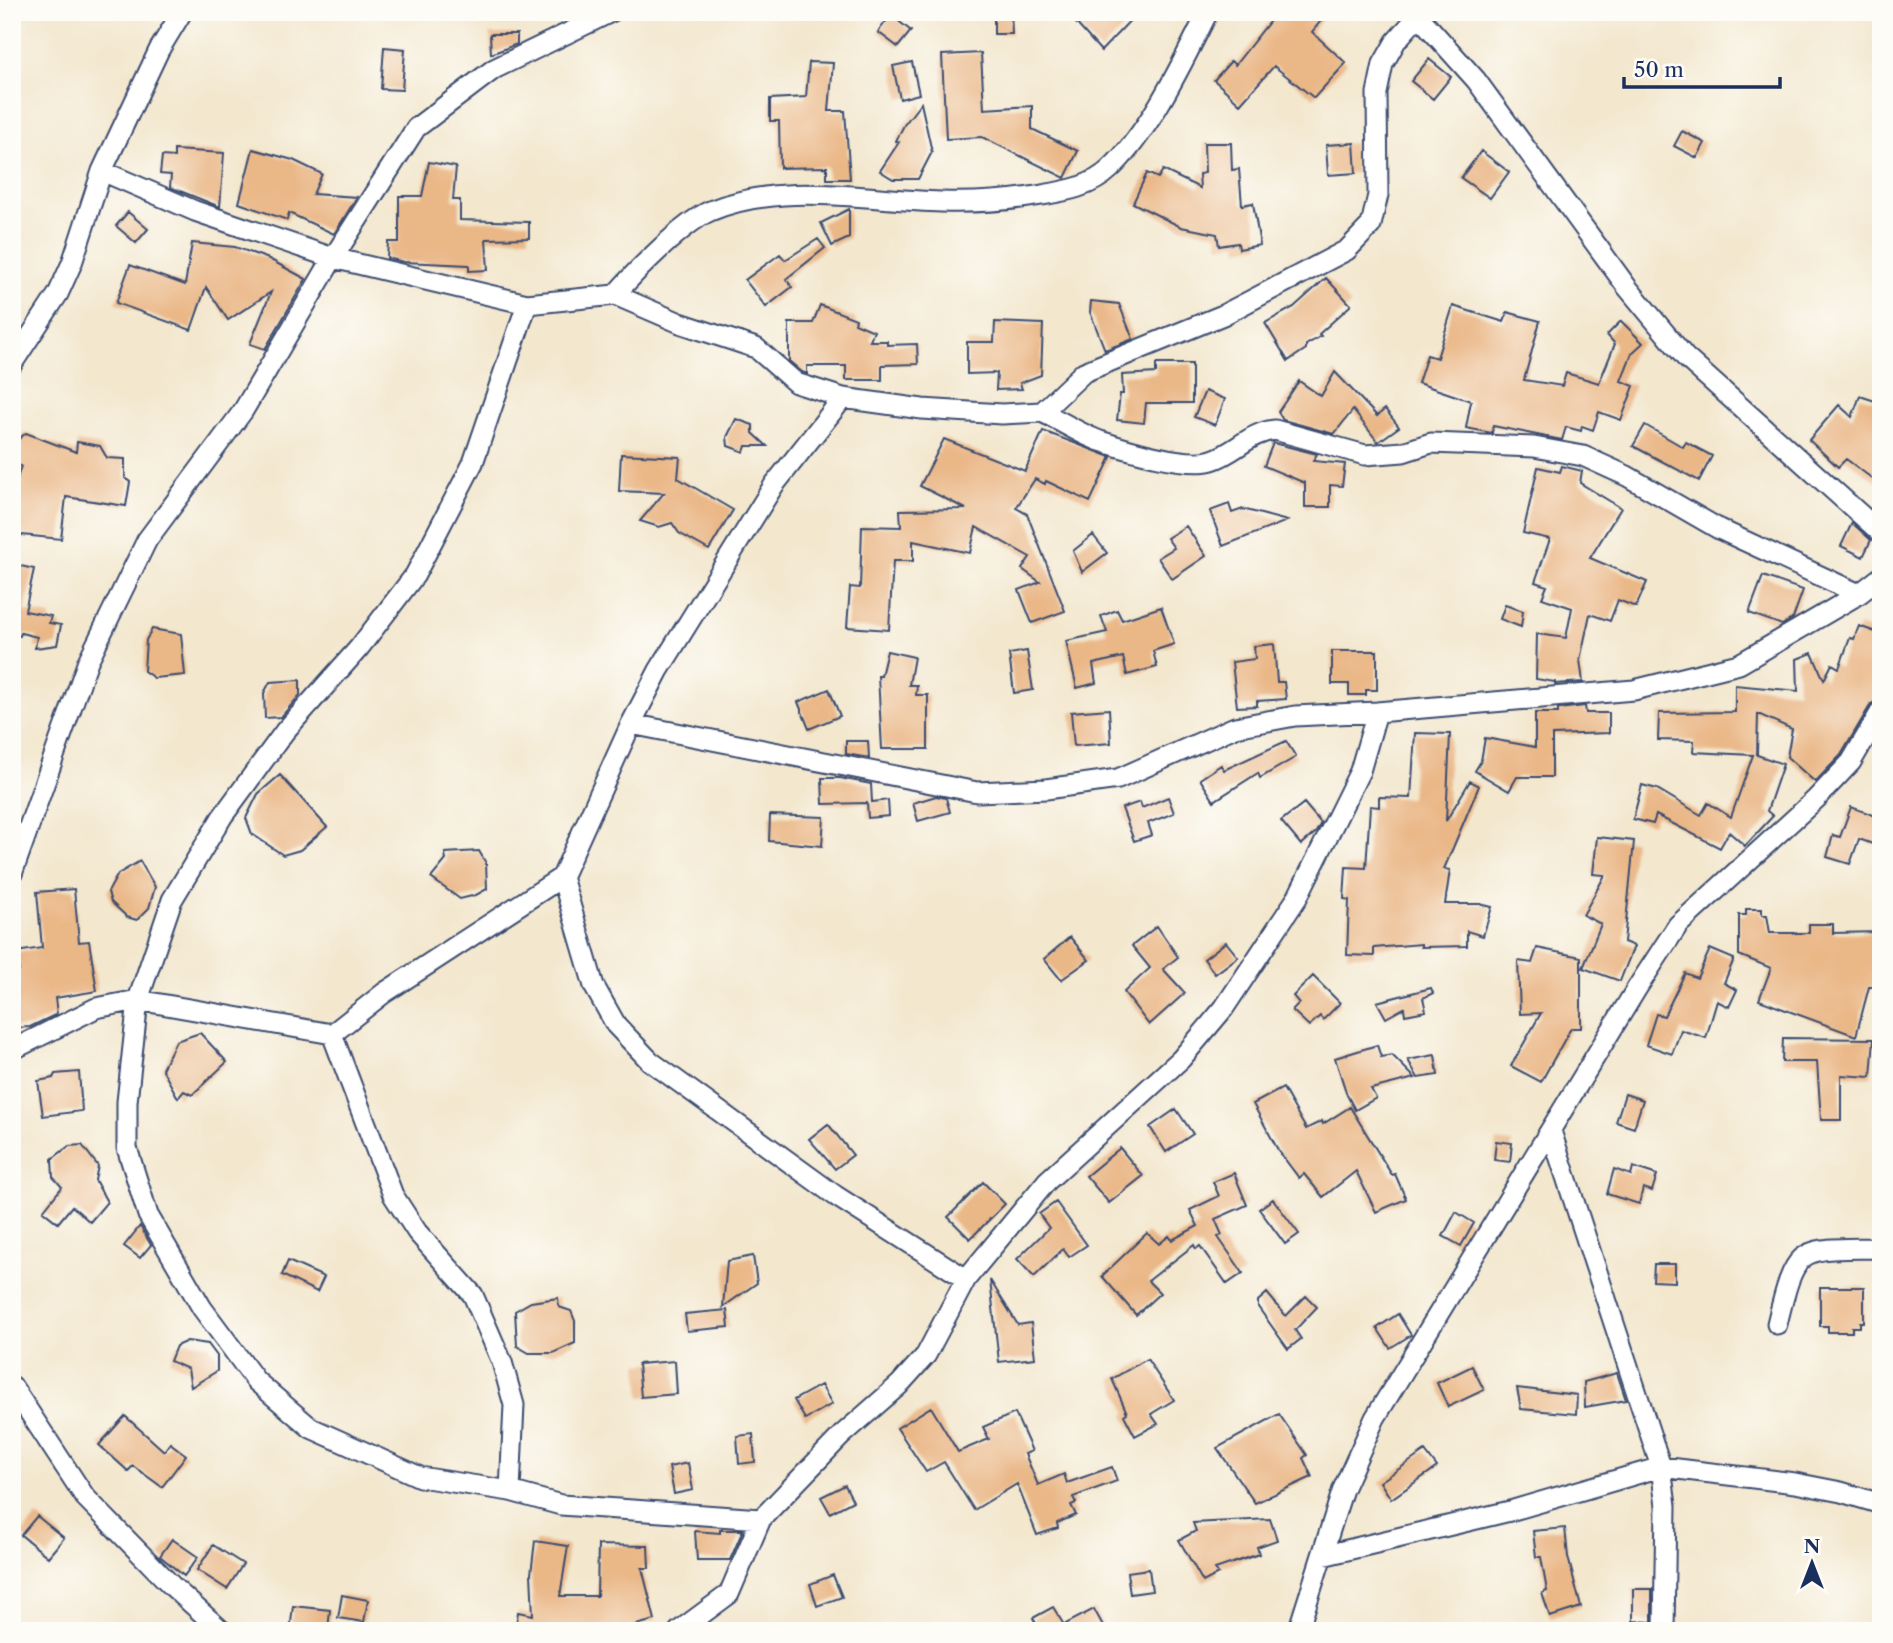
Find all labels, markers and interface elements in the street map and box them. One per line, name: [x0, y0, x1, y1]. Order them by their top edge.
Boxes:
scale bar: [1624, 46, 1779, 90]
text: 50 m: [1634, 57, 1684, 82]
north arrow: [1778, 1528, 1848, 1598]
text: N: [1804, 1535, 1820, 1558]

